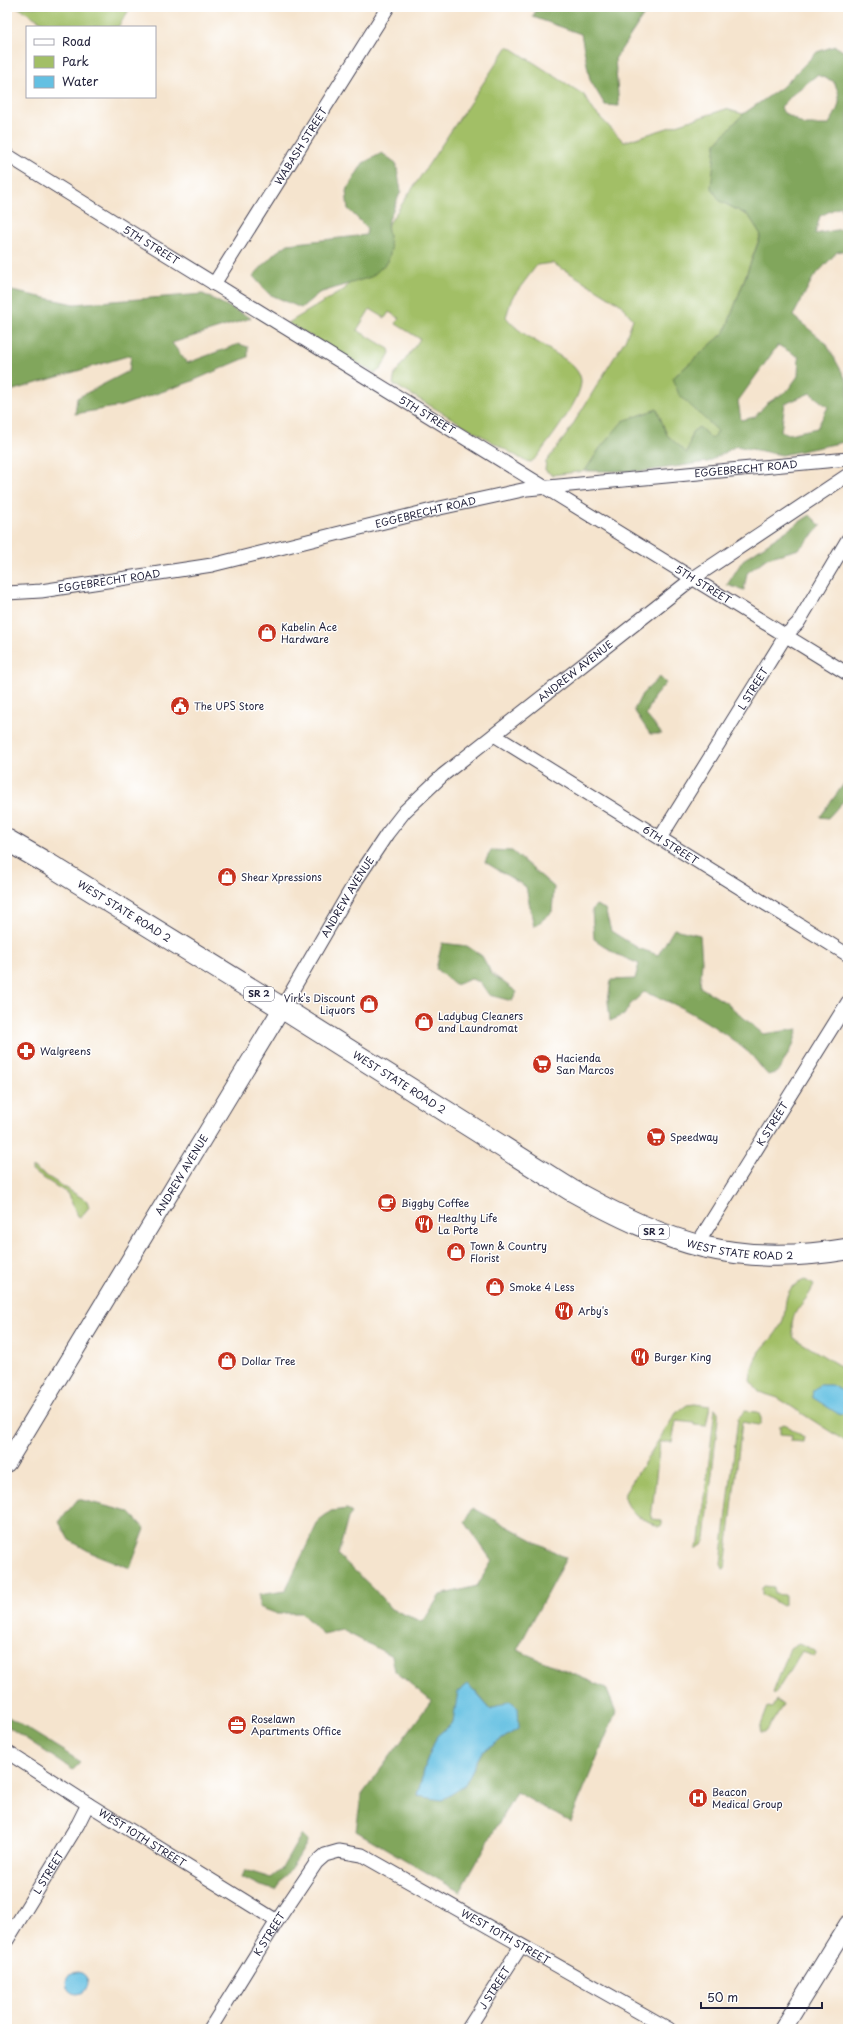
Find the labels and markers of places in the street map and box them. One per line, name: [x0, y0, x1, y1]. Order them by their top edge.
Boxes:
place label: Kabelin Ace Hardware: [281, 619, 337, 646]
shop icon: Kabelin Ace Hardware: [256, 622, 278, 644]
public building icon: The UPS Store: [169, 695, 191, 717]
place label: The UPS Store: [194, 698, 264, 713]
shop icon: Shear Xpressions: [216, 866, 238, 888]
place label: Shear Xpressions: [241, 869, 322, 884]
place label: Virk's Discount Liquors: [284, 990, 355, 1017]
shop icon: Virk's Discount Liquors: [358, 993, 380, 1015]
place label: Ladybug Cleaners and Laundromat: [438, 1008, 524, 1035]
shop icon: Ladybug Cleaners and Laundromat: [413, 1011, 435, 1033]
pharmacy icon: Walgreens: [15, 1040, 37, 1062]
place label: Walgreens: [40, 1043, 91, 1058]
place label: Hacienda San Marcos: [556, 1050, 614, 1077]
supermarket icon: Hacienda San Marcos: [531, 1053, 553, 1075]
supermarket icon: Speedway: [645, 1126, 667, 1148]
place label: Speedway: [670, 1129, 718, 1145]
cafe icon: Biggby Coffee: [376, 1192, 398, 1214]
place label: Biggby Coffee: [401, 1195, 470, 1210]
place label: Healthy Life La Porte: [438, 1210, 497, 1237]
restaurant icon: Healthy Life La Porte: [413, 1213, 435, 1235]
place label: Town & Country Florist: [470, 1238, 547, 1265]
shop icon: Town & Country Florist: [445, 1241, 467, 1263]
shop icon: Smoke 4 Less: [484, 1276, 506, 1298]
place label: Smoke 4 Less: [509, 1279, 575, 1294]
restaurant icon: Arby's: [553, 1300, 575, 1322]
place label: Arby's: [578, 1303, 609, 1318]
restaurant icon: Burger King: [629, 1346, 651, 1368]
place label: Burger King: [654, 1349, 712, 1364]
shop icon: Dollar Tree: [216, 1350, 238, 1372]
place label: Dollar Tree: [241, 1353, 296, 1368]
place label: Roselawn Apartments Office: [251, 1711, 341, 1738]
office icon: Roselawn Apartments Office: [226, 1714, 248, 1736]
place label: Beacon Medical Group: [712, 1784, 783, 1811]
hospital icon: Beacon Medical Group: [687, 1787, 709, 1809]

